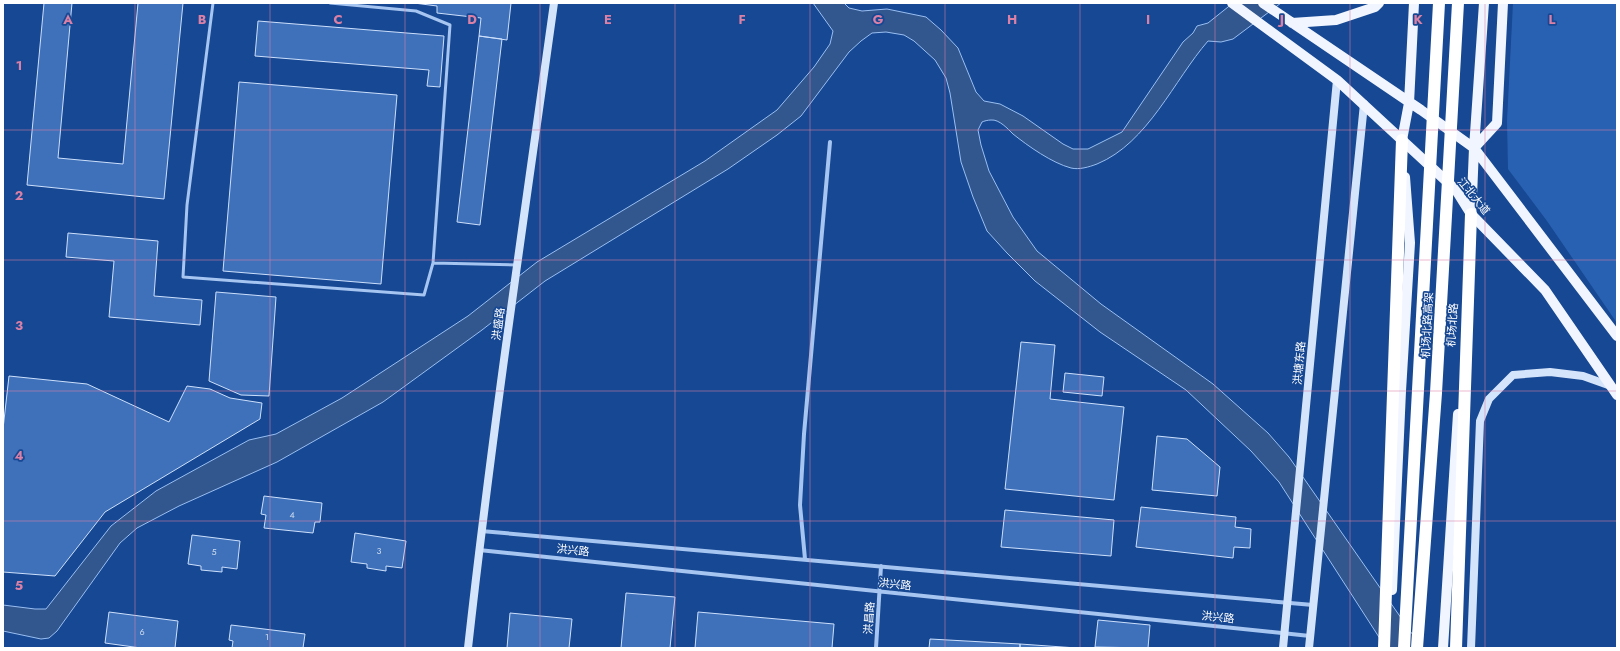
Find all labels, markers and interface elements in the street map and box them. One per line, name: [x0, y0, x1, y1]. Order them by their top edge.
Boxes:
text: A: [62, 10, 73, 29]
text: B: [198, 10, 207, 29]
text: C: [333, 10, 343, 29]
text: D: [467, 10, 477, 29]
text: E: [604, 10, 612, 29]
text: F: [738, 10, 746, 29]
text: G: [873, 10, 884, 29]
text: H: [1007, 10, 1017, 29]
text: I: [1146, 10, 1150, 29]
text: J: [1277, 10, 1284, 29]
text: K: [1413, 10, 1423, 29]
text: L: [1549, 10, 1556, 29]
text: 1: [16, 56, 22, 75]
street label: 江北大道: [1454, 174, 1494, 218]
text: 2: [15, 186, 23, 205]
street label: 机场北路高架: [1417, 292, 1437, 358]
street label: 机场北路: [1442, 302, 1462, 348]
street label: 洪盛路: [488, 307, 508, 341]
text: 3: [15, 316, 23, 335]
street label: 洪塘东路: [1289, 340, 1309, 386]
text: 4: [14, 446, 24, 465]
house number: 4: [289, 508, 295, 521]
street label: 洪兴路: [556, 540, 590, 560]
house number: 3: [377, 544, 382, 557]
house number: 5: [211, 545, 217, 558]
street label: 洪兴路: [878, 574, 912, 594]
text: 5: [15, 576, 23, 595]
street label: 洪昌路: [860, 601, 878, 635]
street label: 洪兴路: [1201, 607, 1235, 627]
house number: 6: [139, 625, 145, 638]
house number: 1: [265, 630, 269, 643]

